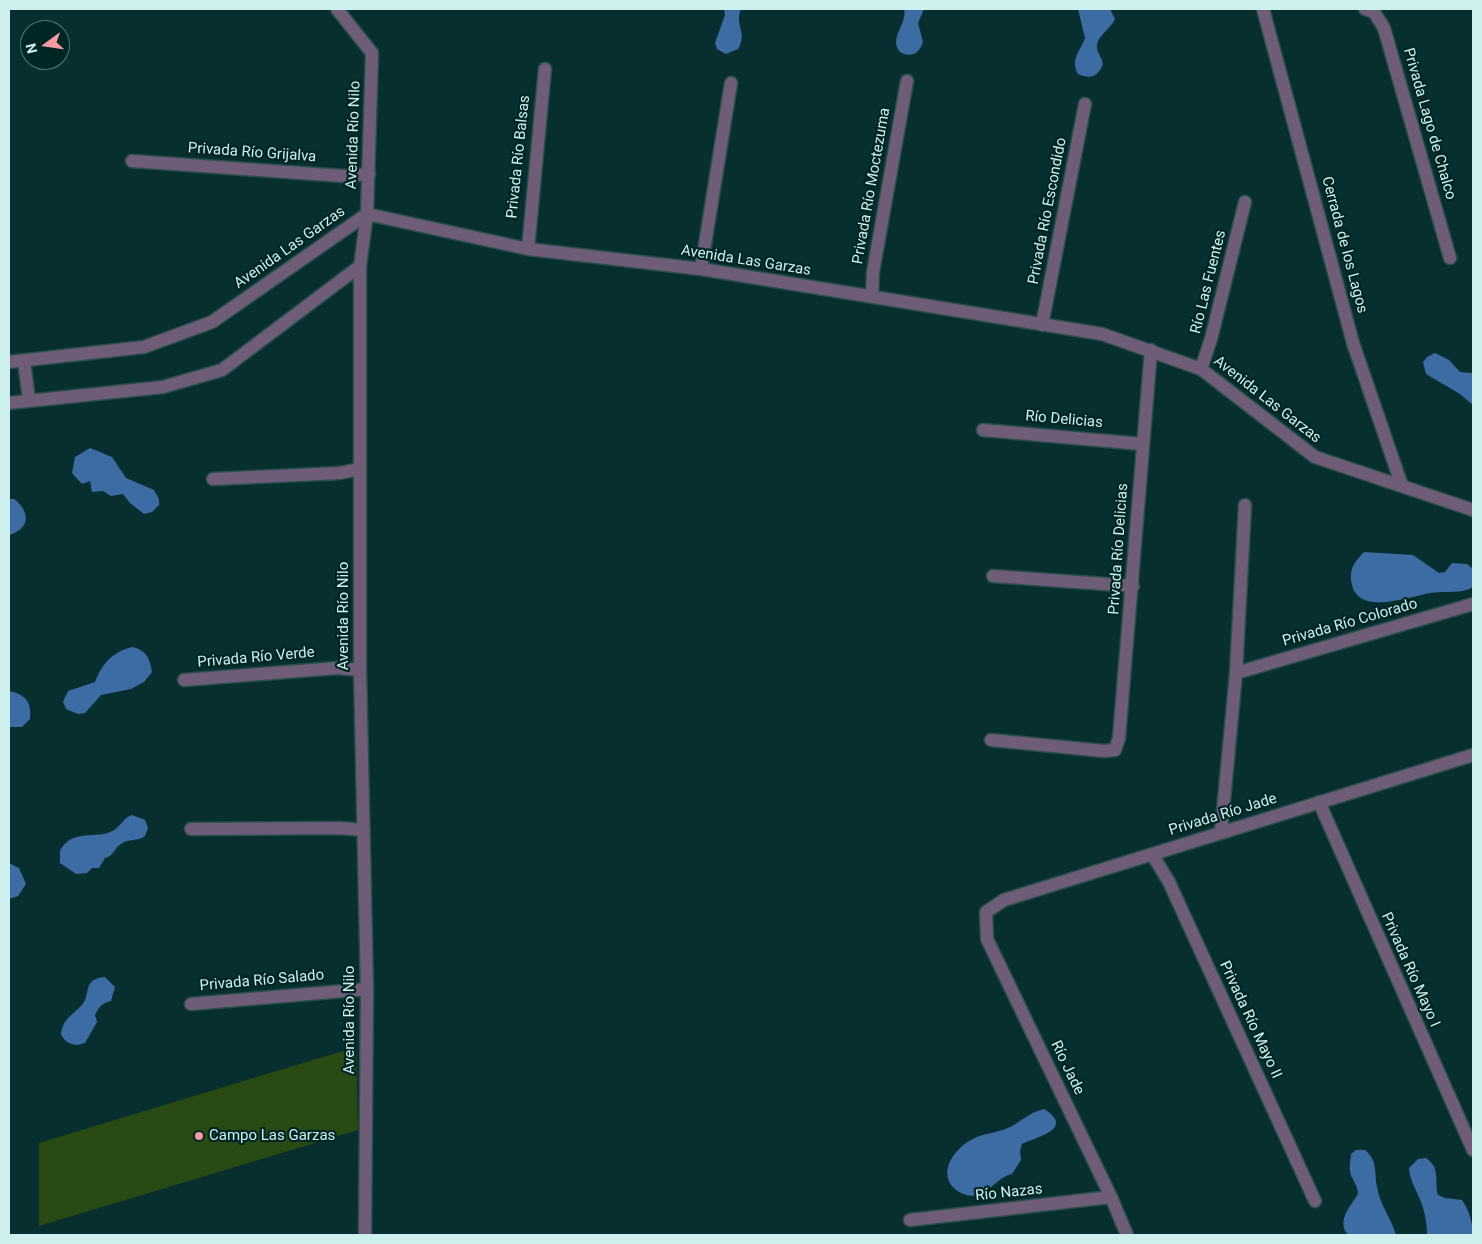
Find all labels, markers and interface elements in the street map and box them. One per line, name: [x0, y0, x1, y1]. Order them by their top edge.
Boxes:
north arrow: [20, 20, 70, 70]
text: N: [22, 42, 40, 55]
street label: Privada Lago de Chalco: [1399, 46, 1459, 202]
street label: Avenida Río Nilo: [343, 80, 365, 190]
street label: Privada Río Balsas: [504, 94, 534, 220]
street label: Privada Río Moctezuma: [849, 106, 895, 266]
street label: Privada Río Escondido: [1025, 136, 1071, 286]
street label: Privada Río Grijalva: [187, 140, 317, 166]
street label: Cerrada de los Lagos: [1317, 175, 1371, 315]
street label: Avenida Las Garzas: [231, 203, 349, 293]
street label: Río Las Fuentes: [1187, 228, 1231, 336]
street label: Avenida Las Garzas: [680, 242, 812, 280]
street label: Avenida Las Garzas: [1210, 352, 1324, 448]
street label: Río Delicias: [1025, 408, 1103, 432]
street label: Privada Río Delicias: [1105, 483, 1133, 615]
street label: Avenida Río Nilo: [335, 562, 353, 670]
street label: Privada Río Colorado: [1280, 595, 1420, 651]
street label: Privada Río Verde: [197, 644, 315, 672]
street label: Privada Río Jade: [1167, 790, 1279, 840]
street label: Privada Río Mayo I: [1377, 910, 1443, 1030]
street label: Privada Río Mayo II: [1215, 958, 1285, 1082]
street label: Avenida Río Nilo: [341, 966, 359, 1074]
street label: Privada Río Salado: [199, 967, 325, 995]
street label: Río Jade: [1046, 1038, 1088, 1098]
place label: Campo Las Garzas: [209, 1127, 335, 1145]
marker: Campo Las Garzas: [193, 1130, 205, 1142]
street label: Río Nazas: [975, 1181, 1043, 1205]

